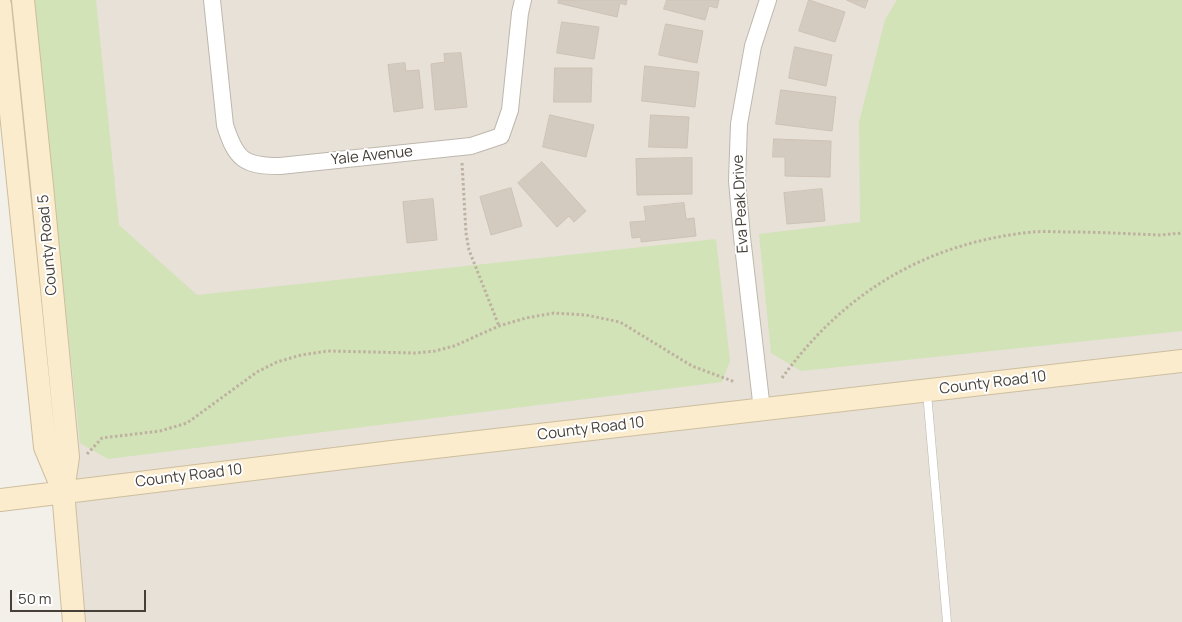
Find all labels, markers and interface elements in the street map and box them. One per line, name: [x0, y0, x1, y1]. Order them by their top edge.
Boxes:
street label: Yale Avenue: [330, 143, 414, 169]
street label: Eva Peak Drive: [729, 154, 753, 254]
street label: County Road 5: [35, 194, 61, 296]
street label: County Road 10: [938, 368, 1048, 398]
street label: County Road 10: [536, 414, 646, 444]
street label: County Road 10: [134, 461, 244, 491]
scale bar: [12, 580, 149, 612]
text: 50 m: [18, 588, 52, 609]

